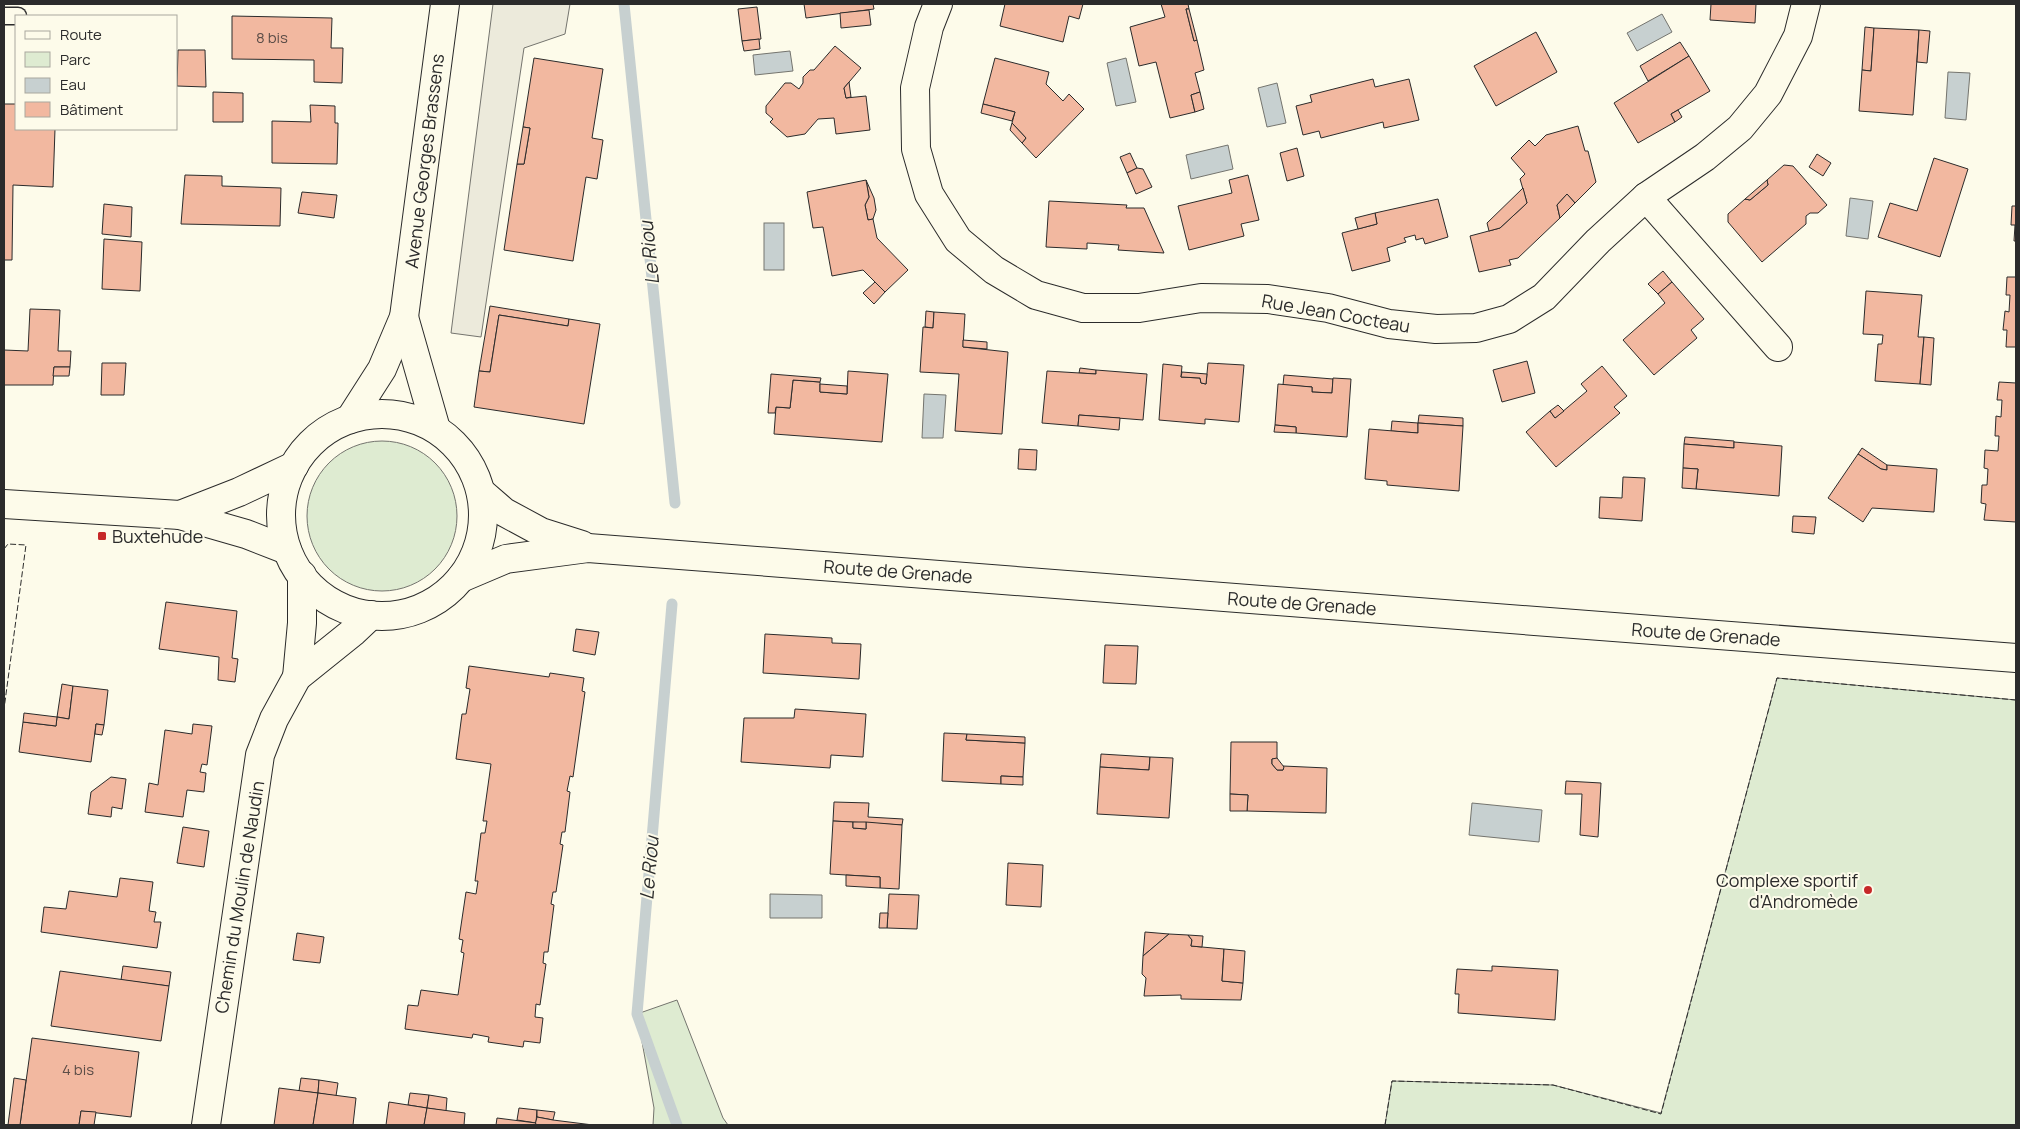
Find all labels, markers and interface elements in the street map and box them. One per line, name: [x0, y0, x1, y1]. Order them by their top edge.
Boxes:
legend: [15, 15, 178, 130]
text: Route: [60, 24, 102, 45]
house number: 8 bis: [256, 27, 288, 48]
text: Parc: [60, 49, 91, 70]
street label: Avenue Georges Brassens: [399, 52, 449, 270]
text: Eau: [60, 74, 86, 95]
text: Bâtiment: [60, 99, 123, 120]
water label: Le Riou: [633, 218, 665, 286]
street label: Rue Jean Cocteau: [1260, 288, 1412, 338]
place label: Buxtehude: [112, 524, 203, 548]
marker: Buxtehude: [96, 530, 108, 542]
street label: Route de Grenade: [823, 554, 973, 588]
street label: Route de Grenade: [1227, 586, 1377, 620]
street label: Route de Grenade: [1631, 617, 1781, 651]
street label: Chemin du Moulin de Naudin: [209, 779, 269, 1015]
water label: Le Riou: [633, 834, 665, 901]
place label: Complexe sportif d'Andromède: [1716, 868, 1859, 913]
marker: Complexe sportif d'Andromède: [1862, 884, 1874, 896]
house number: 4 bis: [62, 1059, 94, 1080]

